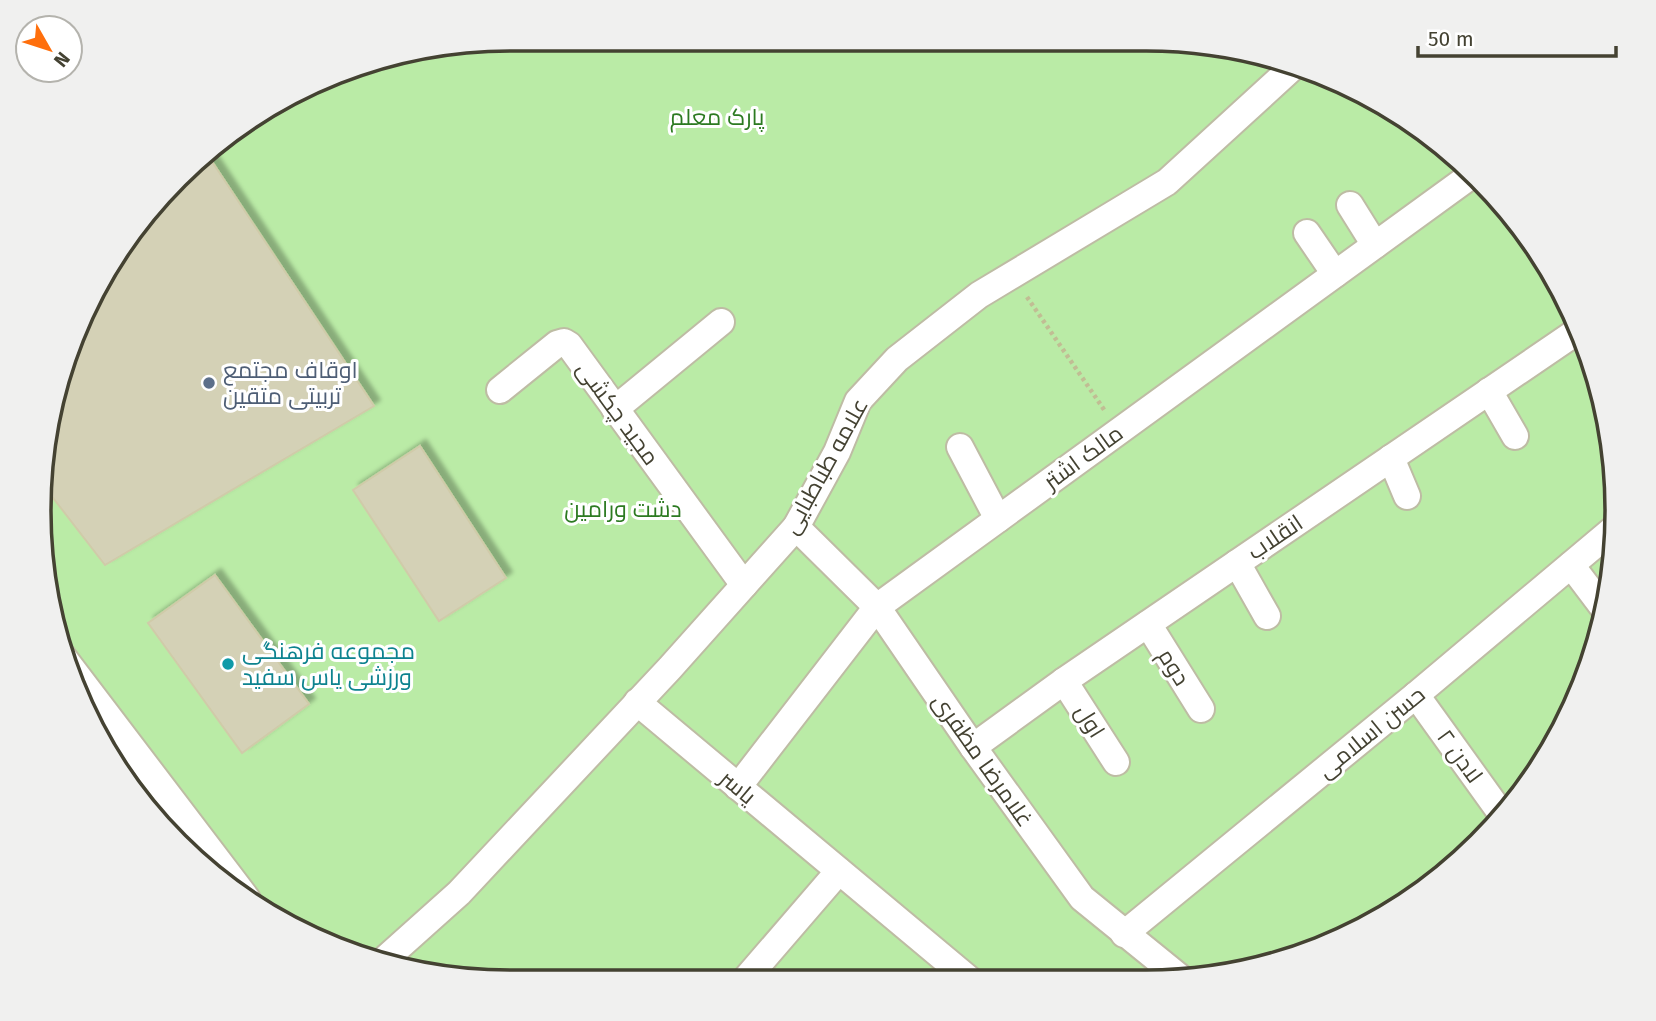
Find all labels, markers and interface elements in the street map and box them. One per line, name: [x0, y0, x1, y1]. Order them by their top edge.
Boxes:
north arrow: [14, 14, 84, 84]
scale bar: [1418, 14, 1616, 58]
text: 50 m: [1428, 26, 1474, 52]
text: N: [49, 47, 75, 72]
park label: پارک معلم: [670, 103, 764, 133]
street label: مجید چکشی: [570, 355, 665, 471]
place label: اوقاف مجتمع تربیتی متقین: [223, 356, 358, 410]
marker: اوقاف مجتمع تربیتی متقین: [201, 375, 217, 391]
street label: علامه طباطبایی: [776, 393, 874, 539]
street label: مالک اشتر: [1036, 419, 1128, 496]
park label: دشت ورامین: [564, 495, 682, 523]
street label: انقلاب: [1242, 508, 1308, 566]
place label: مجموعه فرهنگی ورزشی یاس سفید: [242, 637, 415, 691]
street label: دوم: [1150, 643, 1196, 692]
marker: مجموعه فرهنگی ورزشی یاس سفید: [220, 656, 236, 672]
street label: حسن اسلامی: [1312, 680, 1430, 784]
street label: غلامرضا مظفری: [927, 688, 1039, 832]
street label: اول: [1069, 699, 1111, 743]
street label: لادن ۲: [1431, 724, 1489, 788]
street label: یاسر: [713, 763, 762, 810]

